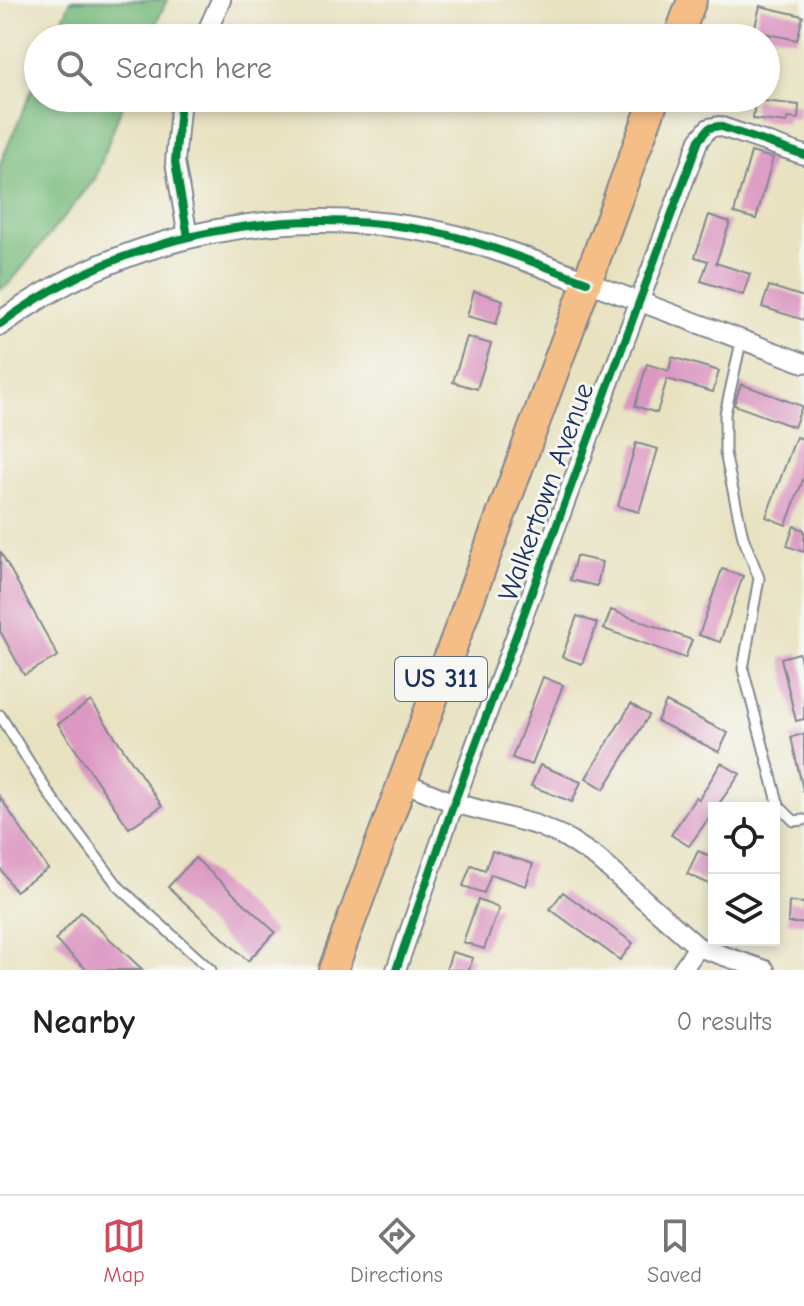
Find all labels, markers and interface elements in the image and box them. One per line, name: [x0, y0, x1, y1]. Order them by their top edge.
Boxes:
search box: [24, 24, 780, 112]
icon: search: [52, 46, 96, 90]
text: Search here: [116, 51, 272, 86]
street label: Walkertown Avenue: [492, 379, 600, 605]
road number: US 311: [395, 657, 487, 701]
map controls: [708, 802, 780, 946]
button: locate: [708, 802, 780, 874]
button: layers: [708, 874, 780, 946]
text: Nearby: [32, 1002, 135, 1042]
text: 0 results: [677, 1007, 772, 1037]
tab: Map: [102, 1214, 146, 1288]
tab: Directions: [350, 1214, 443, 1288]
tab: Saved: [647, 1214, 702, 1288]

